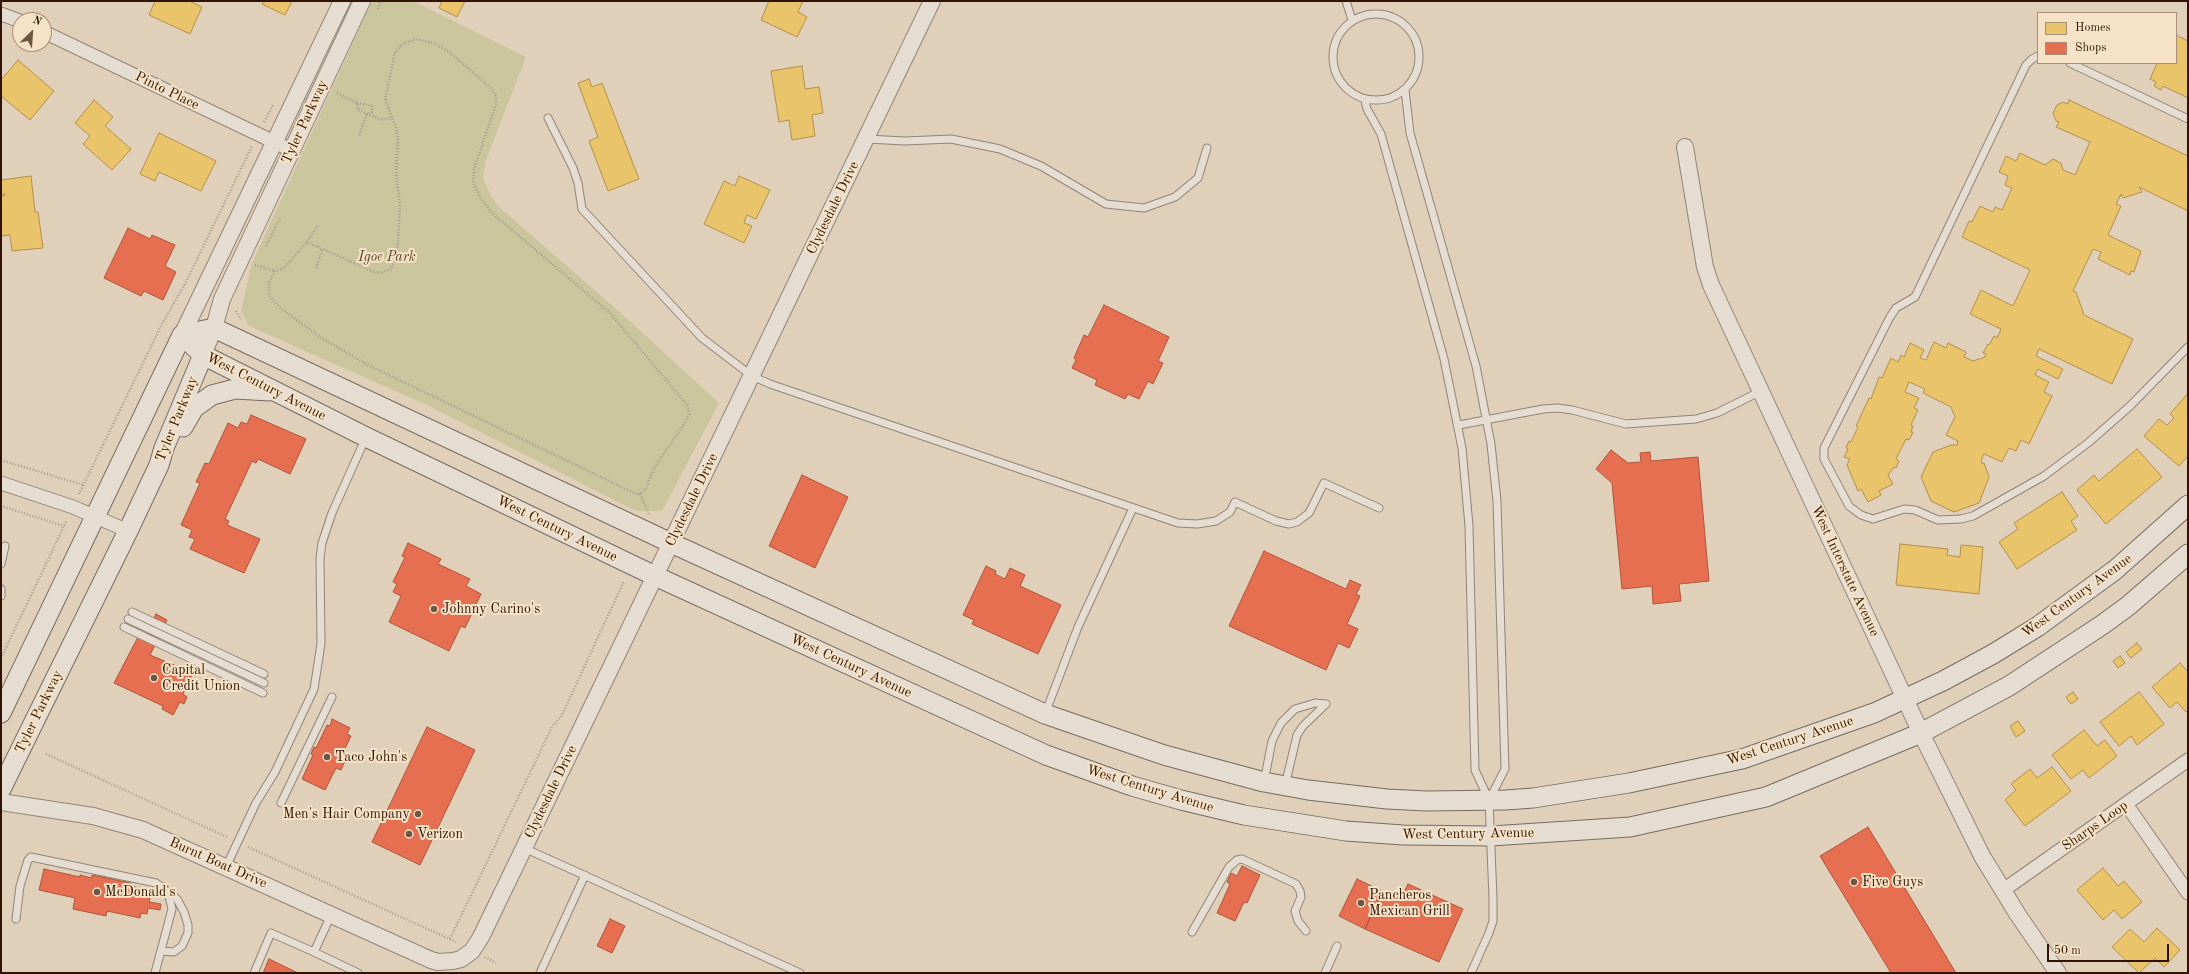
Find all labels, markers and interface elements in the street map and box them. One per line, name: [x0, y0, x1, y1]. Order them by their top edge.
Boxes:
north arrow: [12, 12, 52, 52]
legend: [2037, 12, 2177, 64]
text: N: [31, 15, 43, 28]
text: Homes: [2075, 22, 2111, 34]
text: Shops: [2075, 42, 2106, 54]
street label: Pinto Place: [132, 68, 202, 114]
street label: Tyler Parkway: [278, 77, 332, 167]
street label: Clydesdale Drive: [803, 159, 863, 257]
park label: Igoe Park: [358, 249, 416, 265]
street label: West Century Avenue: [203, 349, 329, 425]
street label: Tyler Parkway: [152, 374, 202, 464]
street label: Clydesdale Drive: [662, 451, 722, 549]
street label: West Century Avenue: [494, 492, 620, 566]
street label: West Interstate Avenue: [1807, 503, 1883, 639]
street label: West Century Avenue: [2019, 550, 2135, 642]
place label: Johnny Carino's: [442, 601, 540, 617]
marker: Johnny Carino's: [429, 604, 439, 614]
street label: West Century Avenue: [788, 630, 914, 702]
place label: Capital Credit Union: [162, 662, 240, 694]
street label: Tyler Parkway: [12, 668, 66, 756]
marker: Capital Credit Union: [149, 673, 159, 683]
street label: West Century Avenue: [1725, 713, 1855, 769]
street label: Clydesdale Drive: [521, 743, 581, 841]
place label: Taco John's: [335, 749, 407, 765]
marker: Taco John's: [322, 752, 332, 762]
street label: West Century Avenue: [1084, 762, 1216, 816]
street label: Sharps Loop: [2059, 797, 2131, 855]
place label: Men's Hair Company: [283, 806, 410, 822]
marker: Men's Hair Company: [413, 809, 423, 819]
street label: West Century Avenue: [1402, 824, 1534, 844]
place label: Verizon: [417, 826, 463, 842]
marker: Verizon: [404, 829, 414, 839]
street label: Burnt Boat Drive: [167, 834, 269, 892]
place label: Five Guys: [1862, 874, 1923, 890]
marker: Five Guys: [1849, 877, 1859, 887]
place label: McDonald's: [105, 884, 176, 900]
marker: McDonald's: [92, 887, 102, 897]
place label: Pancheros Mexican Grill: [1369, 887, 1450, 920]
marker: Pancheros Mexican Grill: [1356, 898, 1366, 908]
scale bar: [2049, 936, 2171, 962]
text: 50 m: [2054, 945, 2081, 957]

